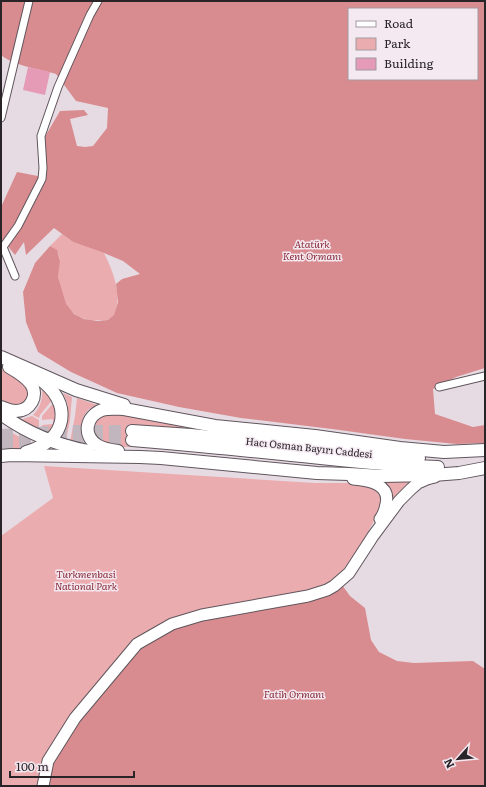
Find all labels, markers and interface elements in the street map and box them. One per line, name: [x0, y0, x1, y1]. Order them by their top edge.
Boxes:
legend: [348, 8, 478, 80]
text: Road: [384, 14, 414, 32]
text: Park: [384, 34, 411, 52]
text: Building: [384, 54, 434, 72]
park label: Atatürk Kent Ormanı: [283, 236, 341, 263]
street label: Hacı Osman Bayırı Caddesi: [245, 433, 374, 461]
park label: Turkmenbasi National Park: [55, 566, 118, 593]
park label: Fatih Ormanı: [264, 686, 324, 701]
north arrow: [438, 739, 478, 779]
scale bar: [10, 753, 134, 779]
text: N: [439, 756, 457, 772]
text: 100 m: [16, 757, 49, 775]

